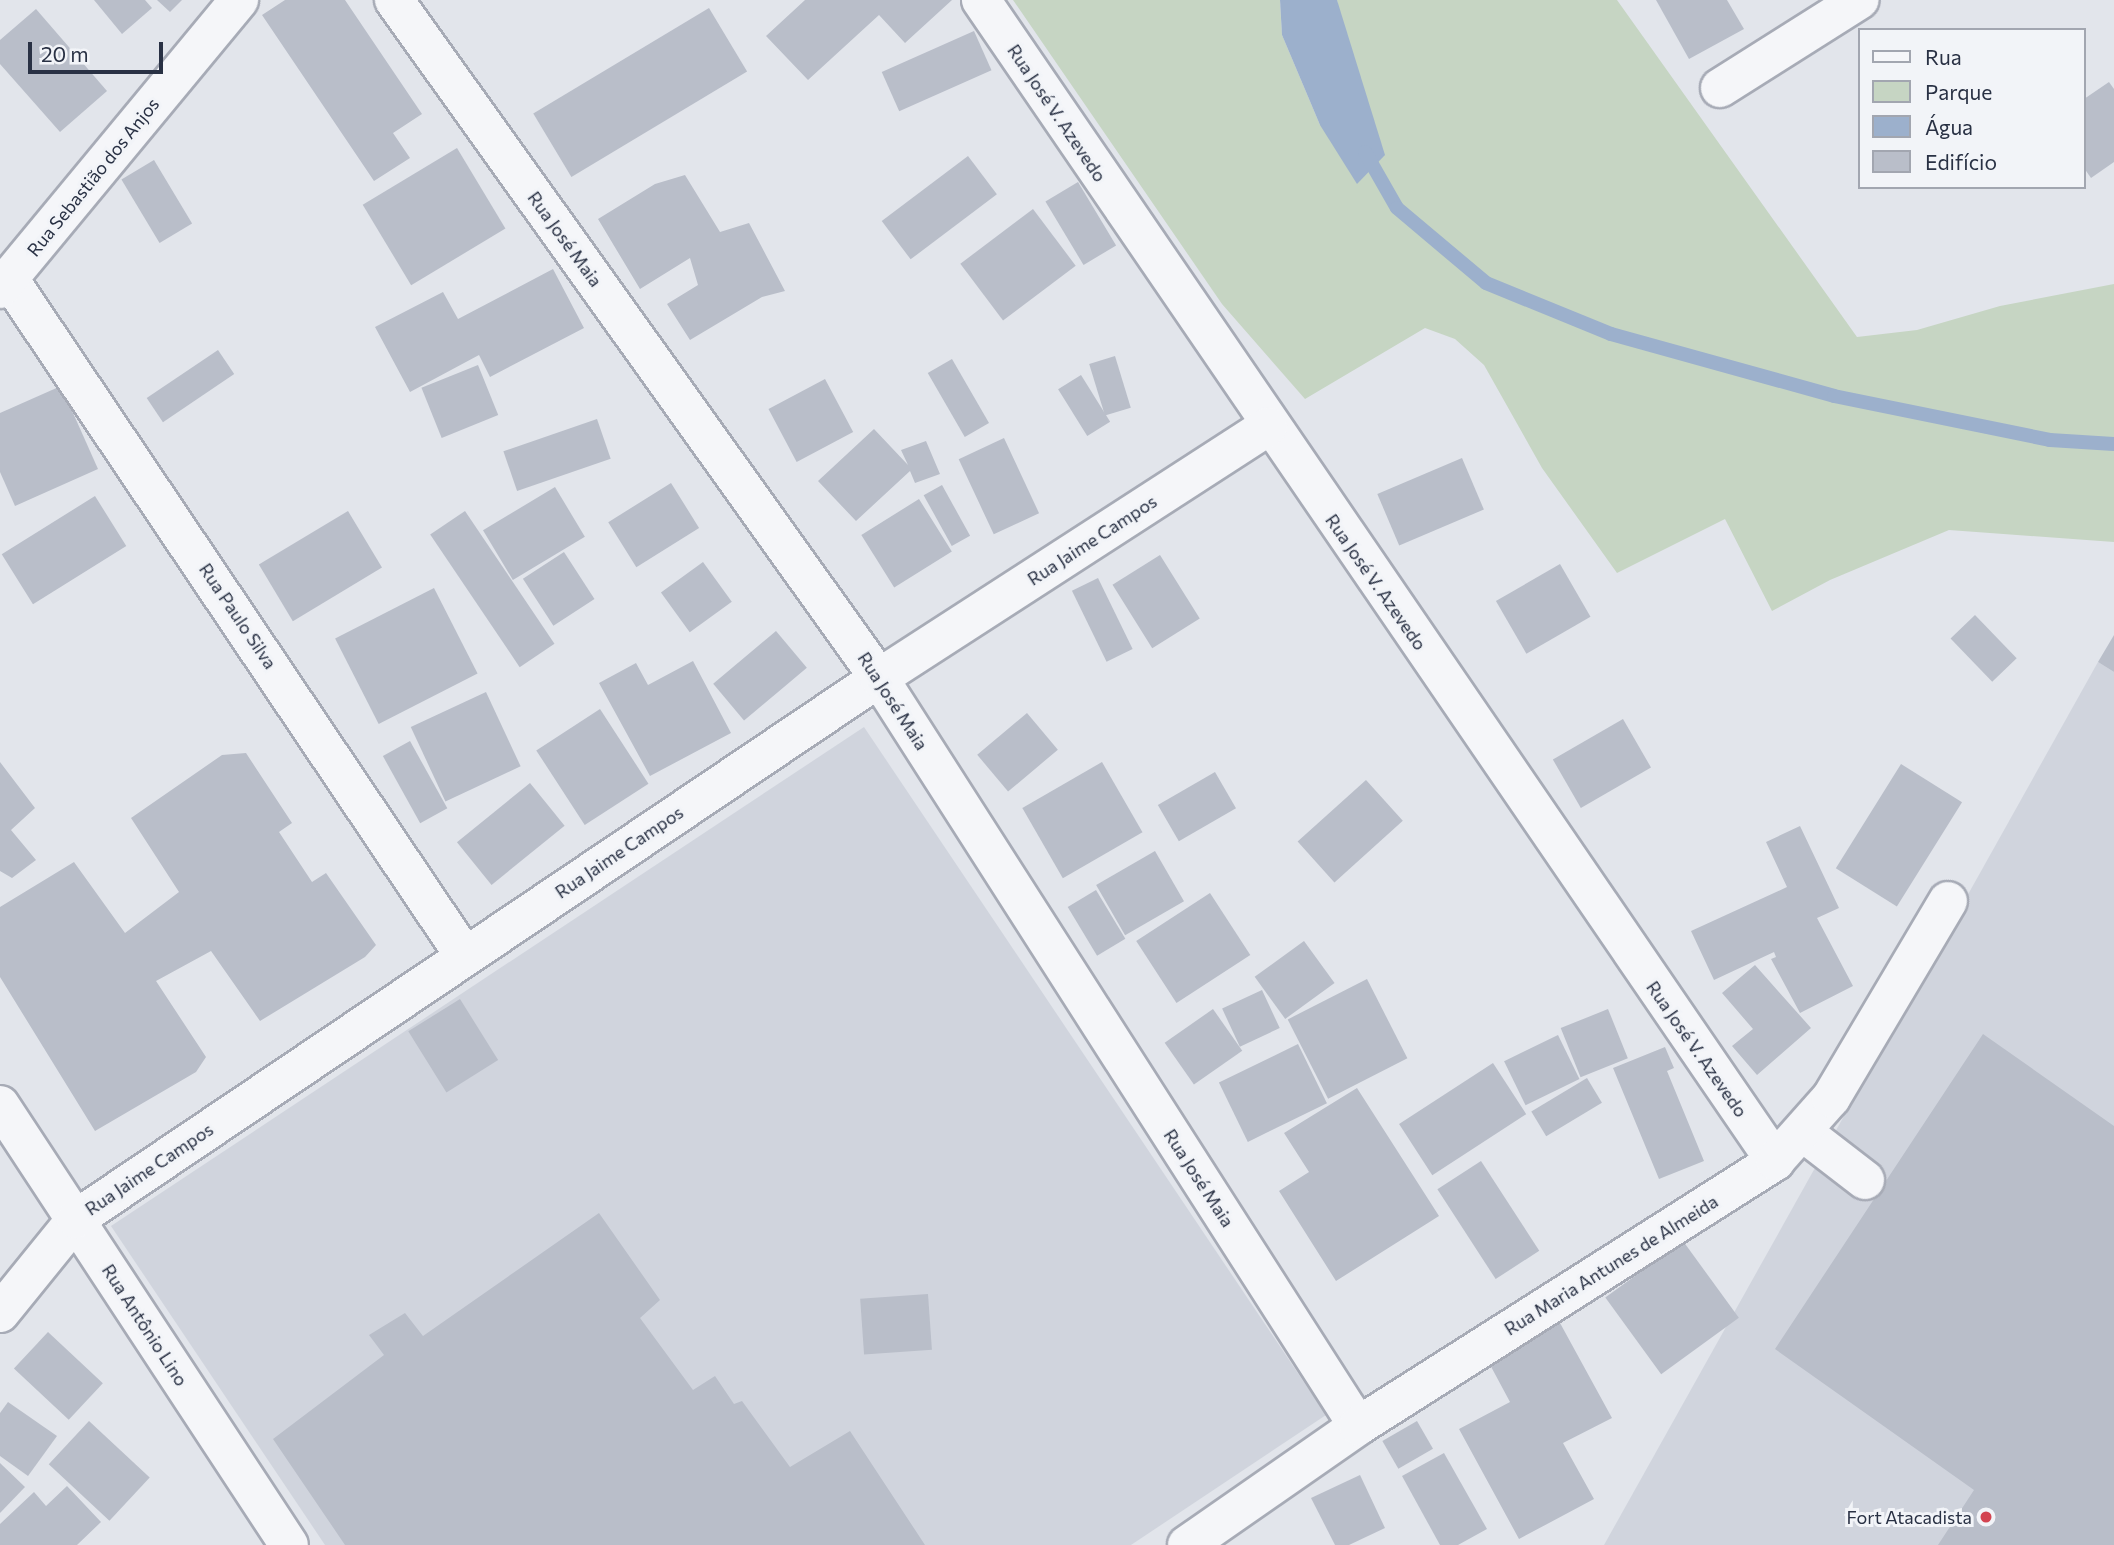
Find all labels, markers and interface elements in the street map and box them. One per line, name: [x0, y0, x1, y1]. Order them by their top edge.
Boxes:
scale bar: [32, 28, 166, 72]
legend: [1858, 28, 2086, 189]
street label: Rua José V. Azevedo: [1003, 40, 1111, 186]
text: 20 m: [41, 41, 89, 66]
text: Rua: [1925, 44, 1962, 69]
text: Parque: [1925, 79, 1992, 104]
street label: Rua Sebastião dos Anjos: [23, 94, 163, 260]
text: Água: [1925, 114, 1973, 139]
text: Edifício: [1925, 149, 1997, 174]
street label: Rua José Maia: [523, 187, 607, 291]
street label: Rua Jaime Campos: [1023, 490, 1161, 590]
street label: Rua José V. Azevedo: [1321, 510, 1431, 654]
street label: Rua Paulo Silva: [195, 559, 281, 673]
street label: Rua José Maia: [853, 648, 933, 754]
street label: Rua Jaime Campos: [551, 801, 687, 903]
street label: Rua José V. Azevedo: [1642, 977, 1752, 1121]
street label: Rua Jaime Campos: [81, 1118, 217, 1220]
street label: Rua José Maia: [1159, 1125, 1239, 1231]
street label: Rua Maria Antunes de Almeida: [1500, 1190, 1722, 1340]
street label: Rua Antônio Lino: [98, 1260, 192, 1390]
place label: Fort Atacadista: [1847, 1506, 1972, 1528]
marker: Fort Atacadista: [1978, 1509, 1994, 1525]

